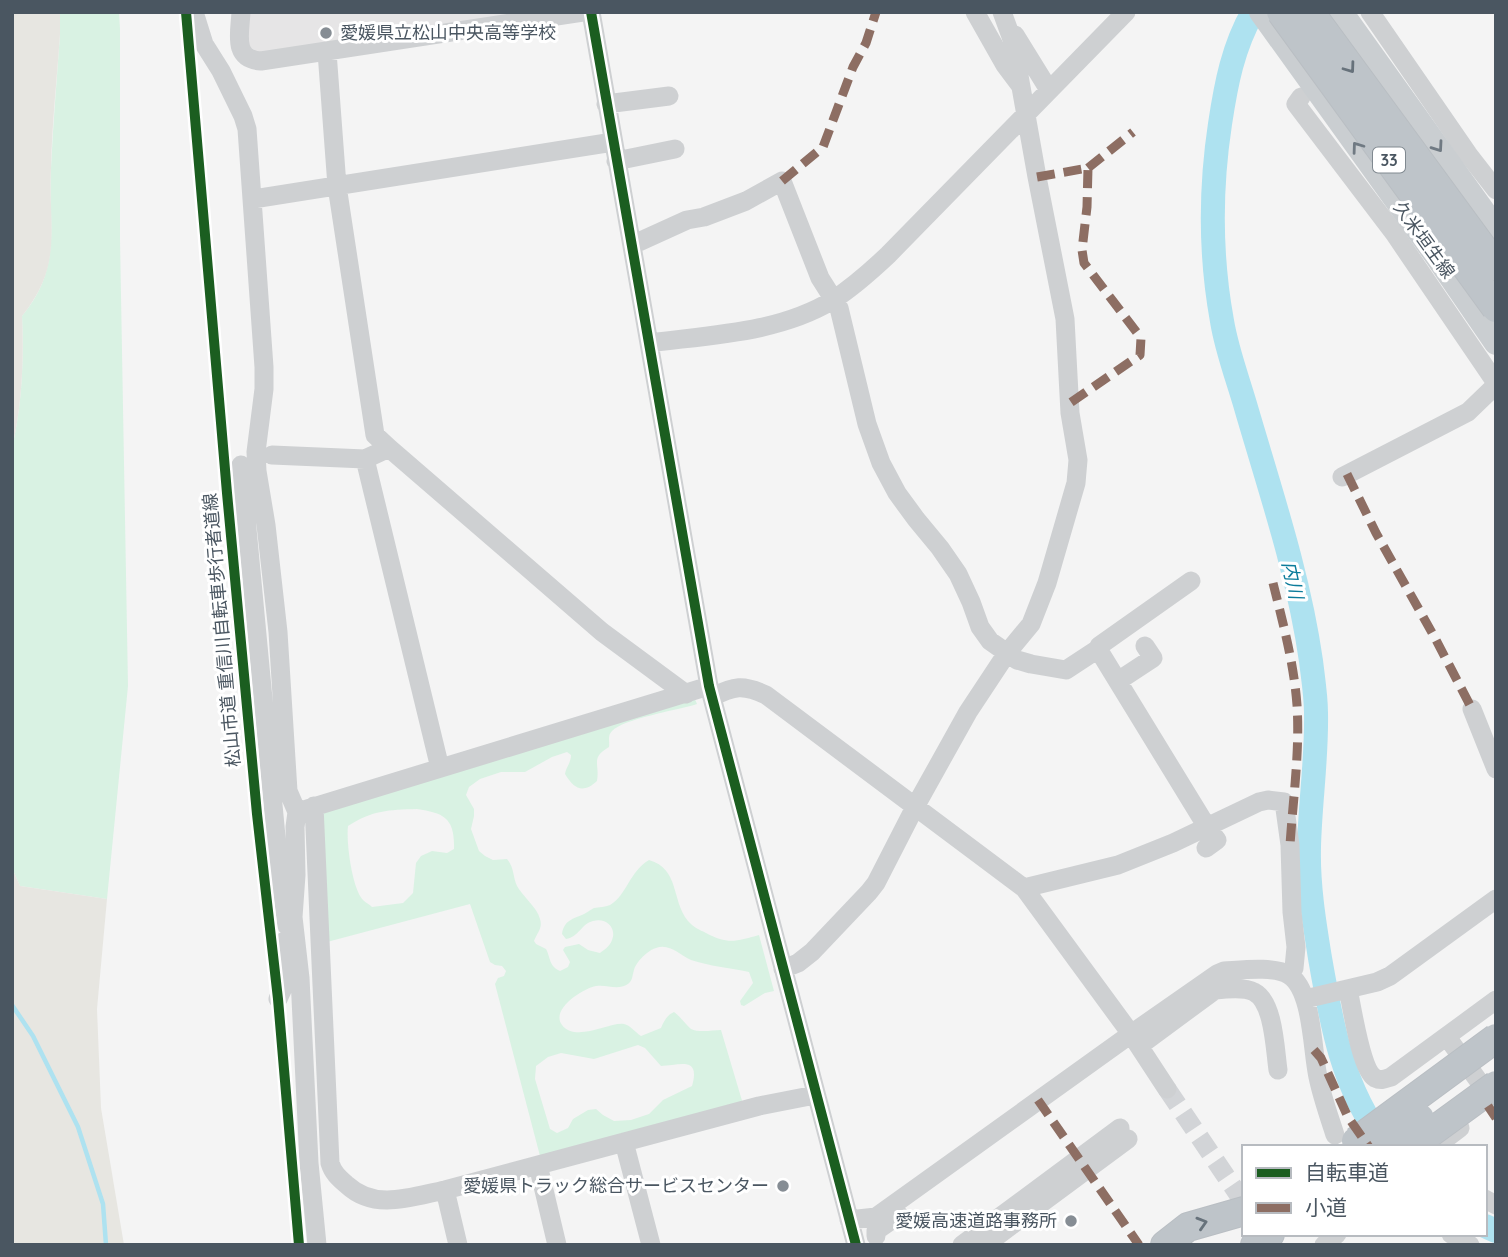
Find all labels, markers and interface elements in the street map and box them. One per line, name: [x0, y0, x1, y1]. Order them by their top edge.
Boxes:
place label: 愛媛県立松山中央高等学校: [340, 21, 556, 44]
marker: 愛媛県立松山中央高等学校: [318, 25, 334, 41]
one-way arrow: [1342, 60, 1354, 72]
one-way arrow: [1430, 139, 1442, 152]
one-way arrow: [1353, 142, 1365, 155]
road number: 33: [1373, 148, 1405, 172]
street label: 久米垣生線: [1389, 197, 1460, 283]
street label: 松山市道 重信川自転車歩行者道線: [198, 492, 245, 768]
water label: 内川: [1277, 559, 1309, 603]
legend: [1242, 1145, 1487, 1236]
text: 自転車道: [1305, 1159, 1389, 1185]
place label: 愛媛県トラック総合サービスセンター: [463, 1174, 769, 1197]
marker: 愛媛県トラック総合サービスセンター: [775, 1178, 791, 1194]
text: 小道: [1305, 1194, 1347, 1220]
place label: 愛媛高速道路事務所: [895, 1209, 1057, 1232]
marker: 愛媛高速道路事務所: [1063, 1213, 1079, 1229]
one-way arrow: [1196, 1217, 1208, 1232]

